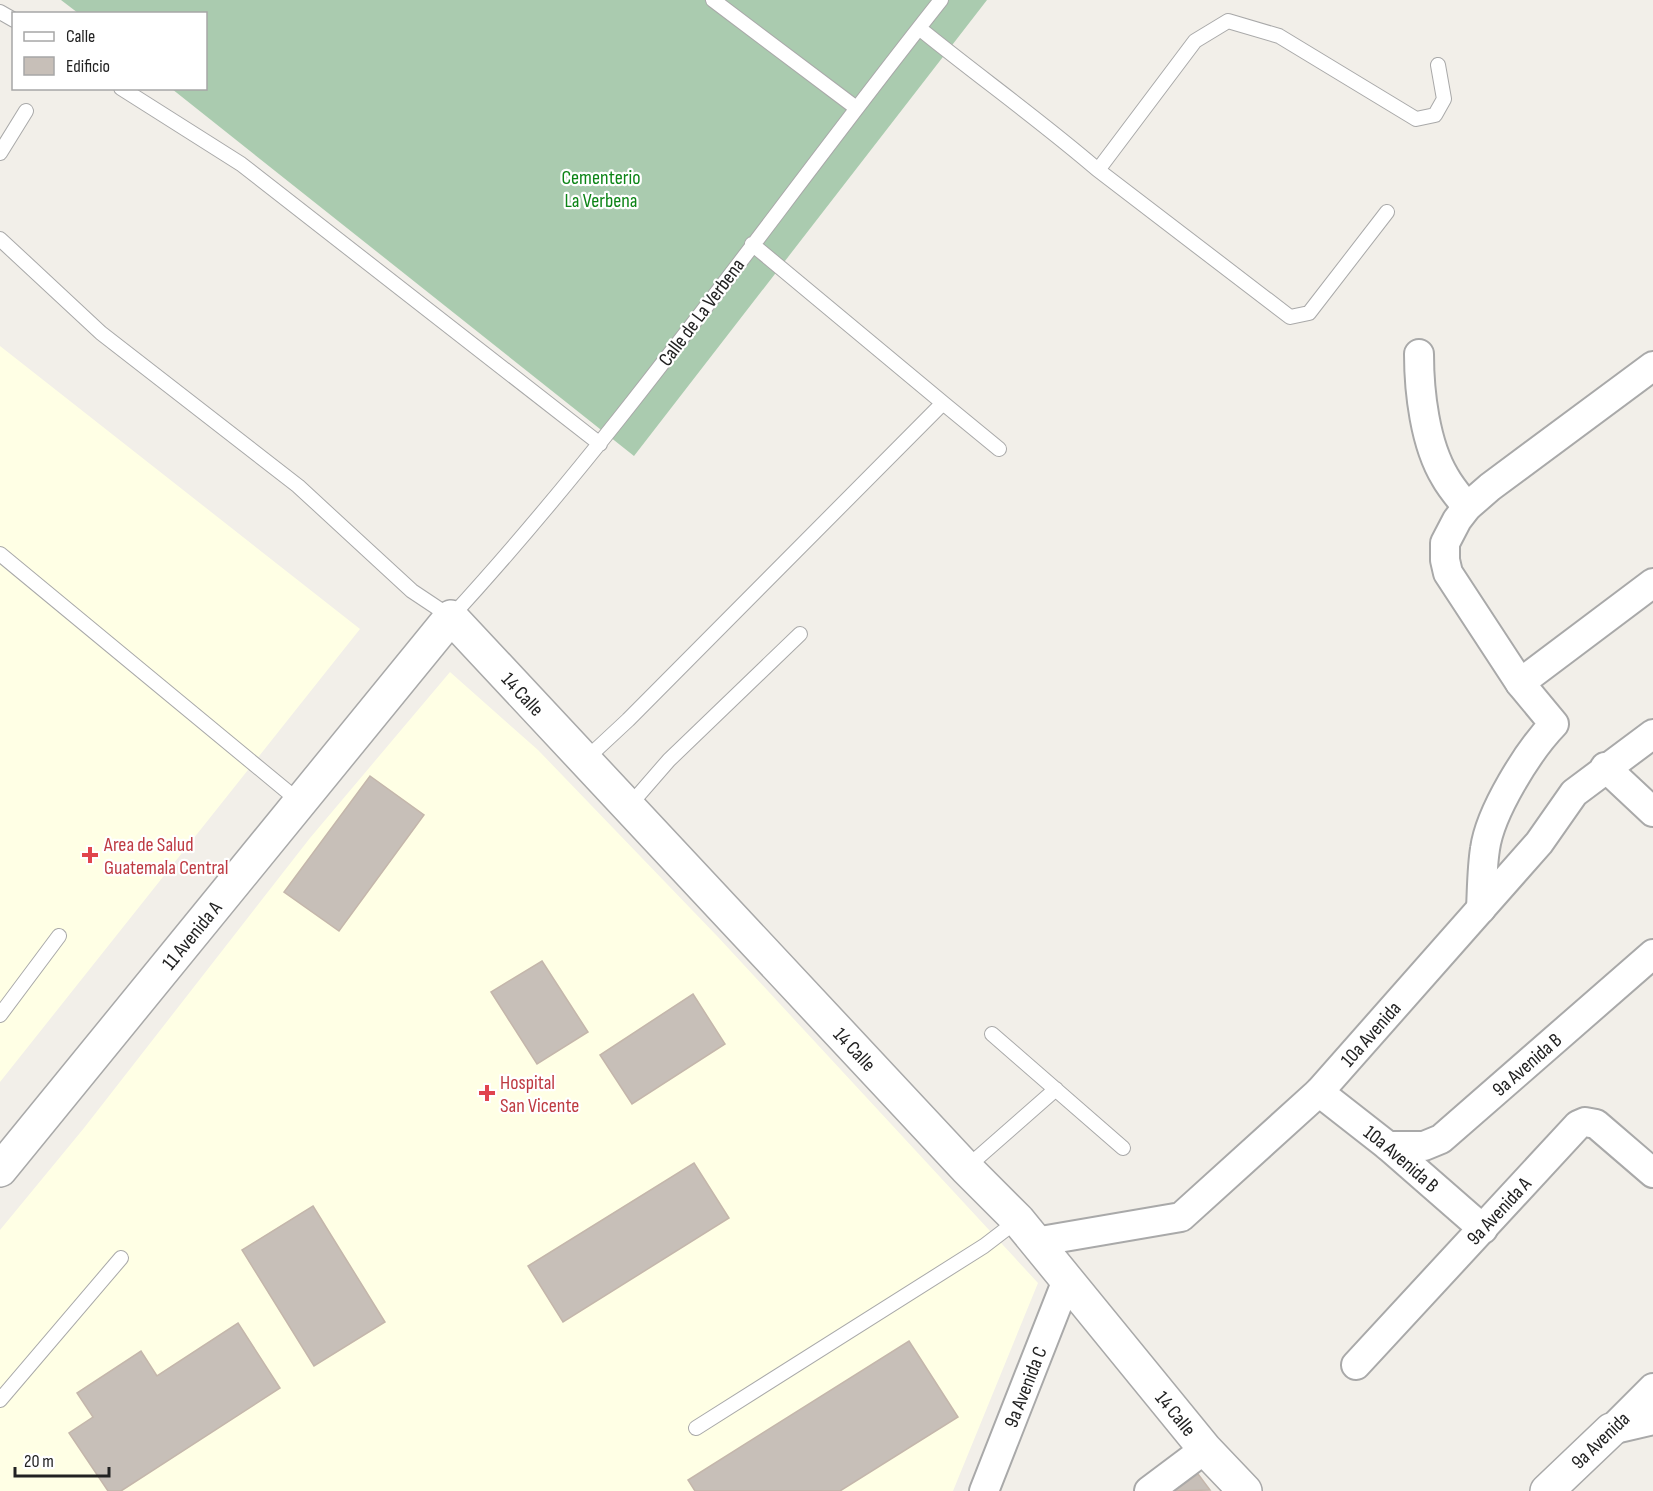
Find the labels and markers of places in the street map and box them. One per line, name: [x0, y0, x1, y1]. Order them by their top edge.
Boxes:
place label: Area de Salud Guatemala Central: [103, 833, 228, 880]
marker: Area de Salud Guatemala Central: [81, 846, 99, 864]
place label: Hospital San Vicente: [500, 1071, 579, 1118]
marker: Hospital San Vicente: [478, 1084, 496, 1102]

